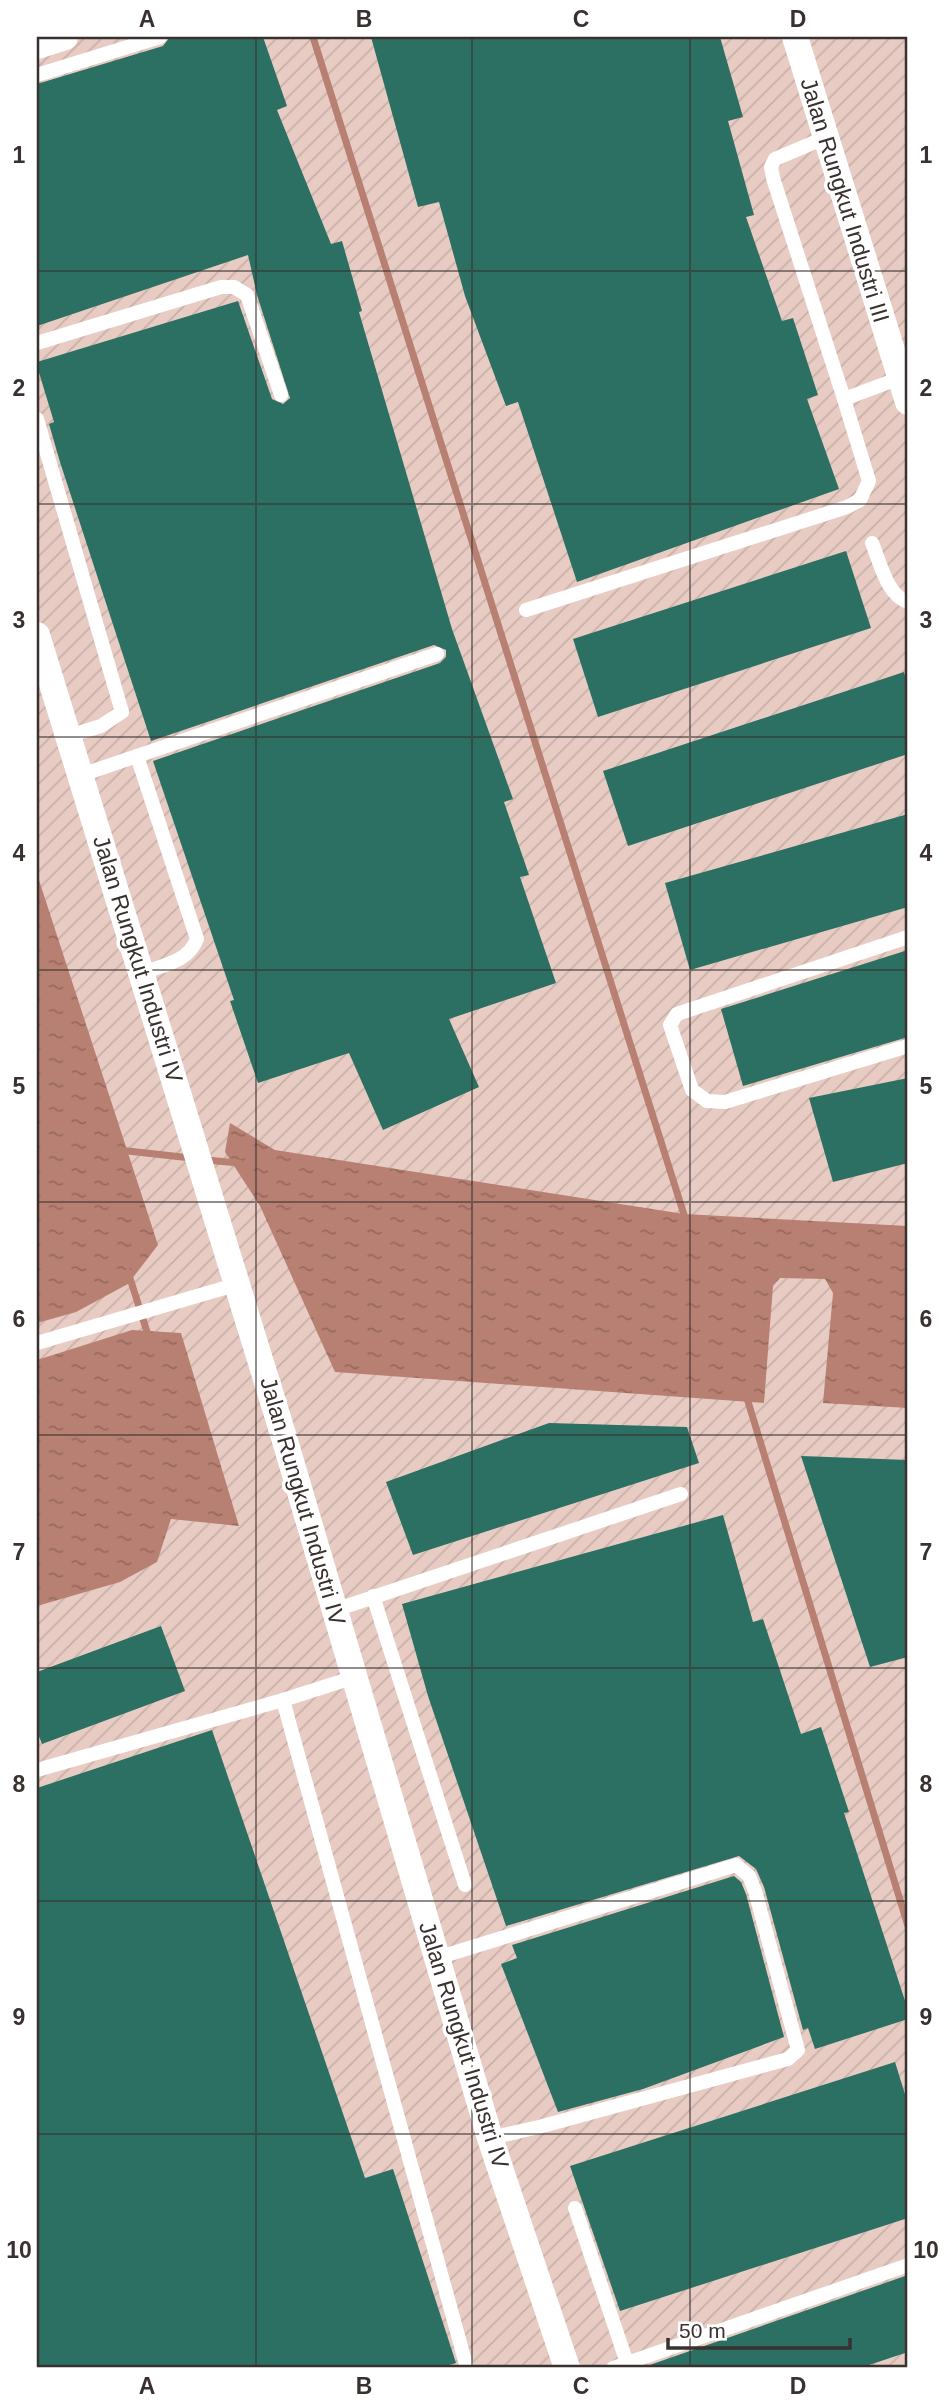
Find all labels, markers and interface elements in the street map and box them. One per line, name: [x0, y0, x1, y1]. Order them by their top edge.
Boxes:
text: A: [139, 6, 155, 32]
text: B: [356, 6, 372, 32]
text: C: [573, 6, 589, 32]
text: D: [790, 6, 806, 32]
street label: Jalan Rungkut Industri III: [795, 75, 895, 325]
text: 1: [13, 142, 26, 168]
text: 1: [920, 142, 933, 168]
text: 2: [13, 375, 25, 401]
text: 2: [920, 375, 932, 401]
text: 3: [13, 607, 25, 633]
text: 3: [920, 607, 932, 633]
street label: Jalan Rungkut Industri IV: [88, 832, 188, 1086]
text: 4: [13, 840, 26, 866]
text: 4: [920, 840, 933, 866]
text: 5: [13, 1073, 26, 1099]
text: 5: [920, 1073, 933, 1099]
text: 6: [13, 1306, 25, 1332]
text: 6: [920, 1306, 932, 1332]
street label: Jalan Rungkut Industri IV: [255, 1374, 351, 1629]
text: 7: [13, 1539, 25, 1565]
text: 7: [920, 1539, 932, 1565]
text: 8: [13, 1771, 26, 1797]
text: 8: [920, 1771, 933, 1797]
street label: Jalan Rungkut Industri IV: [414, 1918, 514, 2172]
text: 9: [13, 2004, 25, 2030]
text: 9: [920, 2004, 932, 2030]
text: 10: [6, 2237, 32, 2263]
text: 10: [913, 2237, 939, 2263]
scale bar: [668, 2307, 850, 2351]
text: 50 m: [679, 2319, 726, 2342]
text: A: [139, 2373, 155, 2399]
text: B: [356, 2373, 372, 2399]
text: C: [573, 2373, 589, 2399]
text: D: [790, 2373, 806, 2399]

